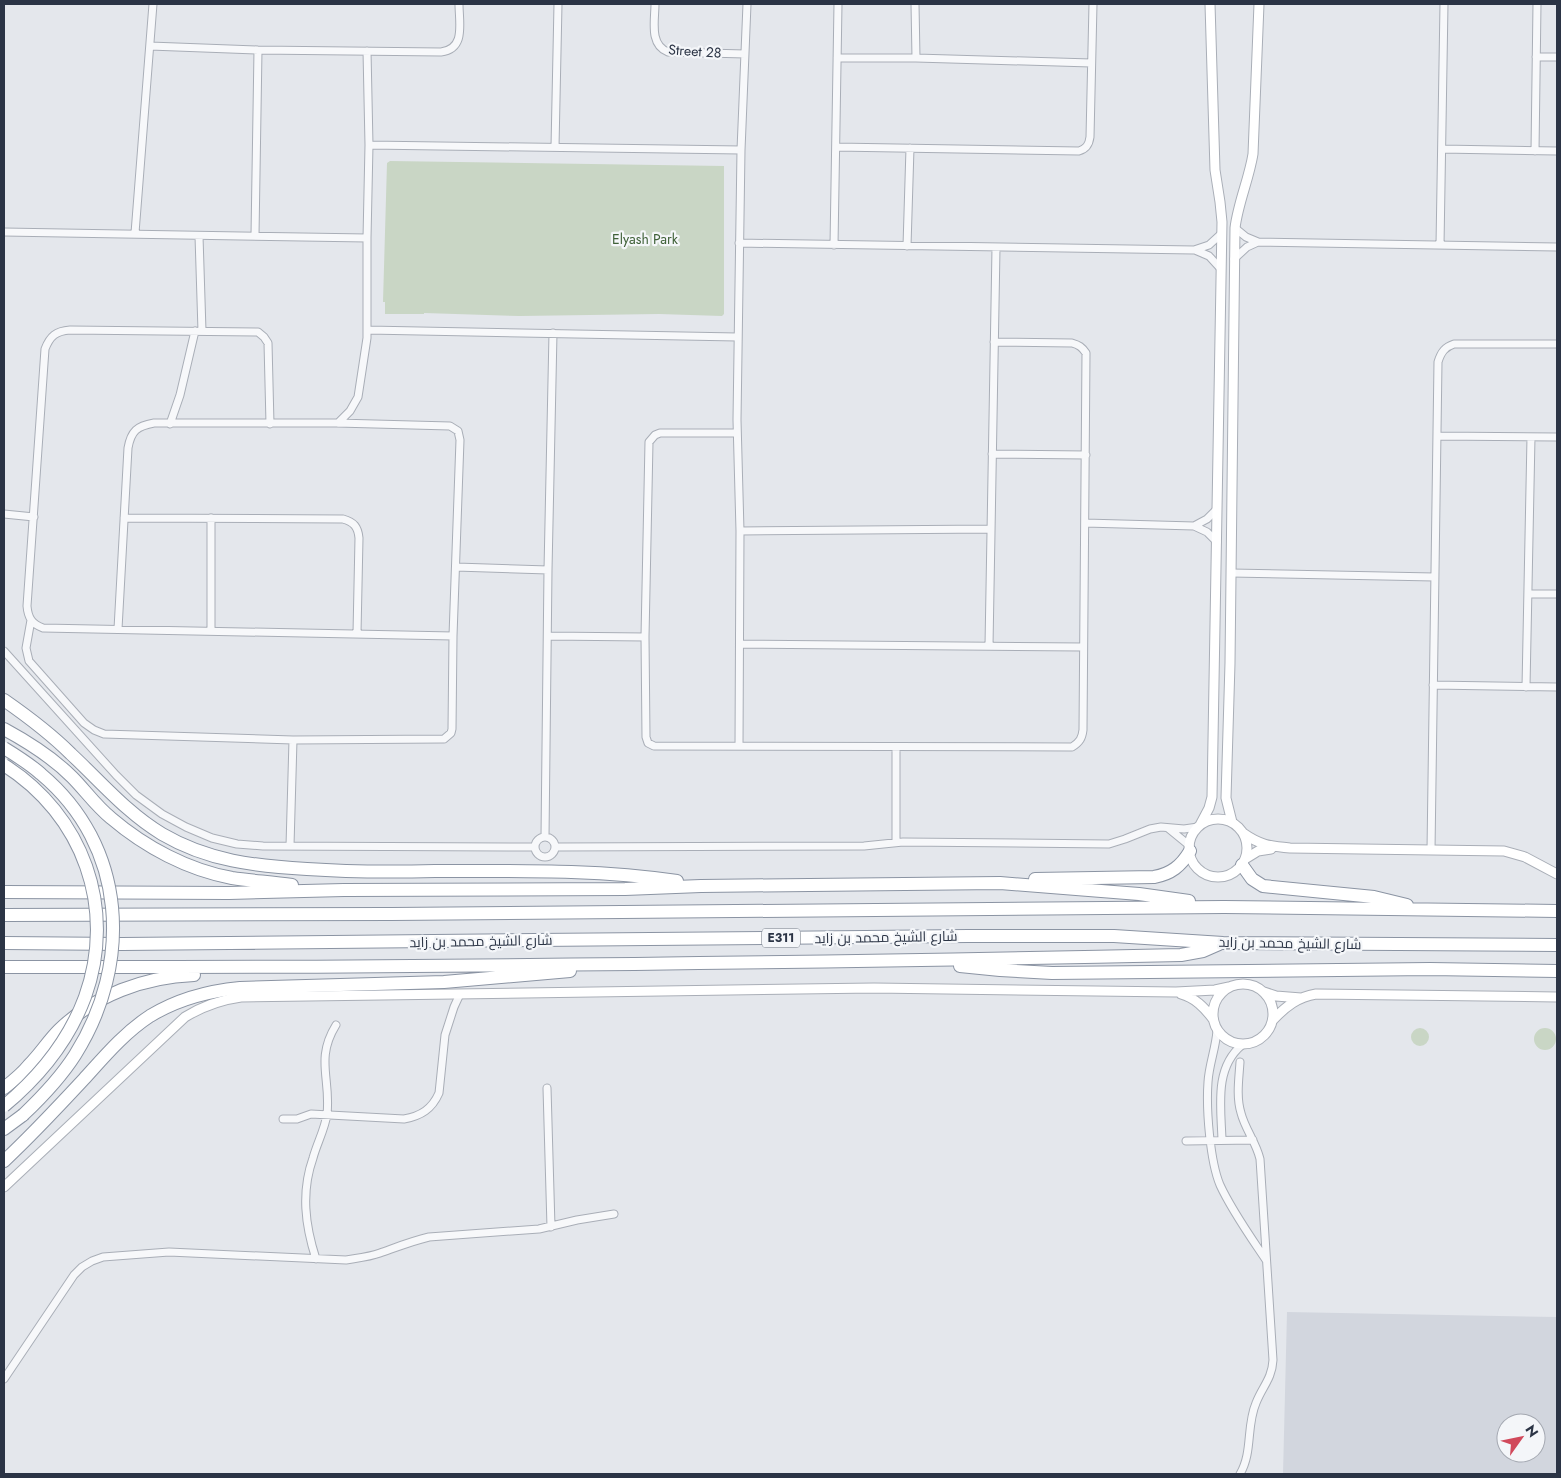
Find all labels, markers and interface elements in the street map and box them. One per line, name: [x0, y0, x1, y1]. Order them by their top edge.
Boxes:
street label: Street 28: [668, 39, 722, 63]
park label: Elyash Park: [612, 229, 679, 249]
street label: شارع الشيخ محمد بن زايد: [814, 926, 958, 948]
road number: E311: [762, 928, 800, 948]
street label: شارع الشيخ محمد بن زايد: [409, 930, 553, 952]
street label: شارع الشيخ محمد بن زايد: [1218, 932, 1362, 954]
north arrow: [1496, 1413, 1546, 1463]
text: N: [1520, 1421, 1543, 1441]

